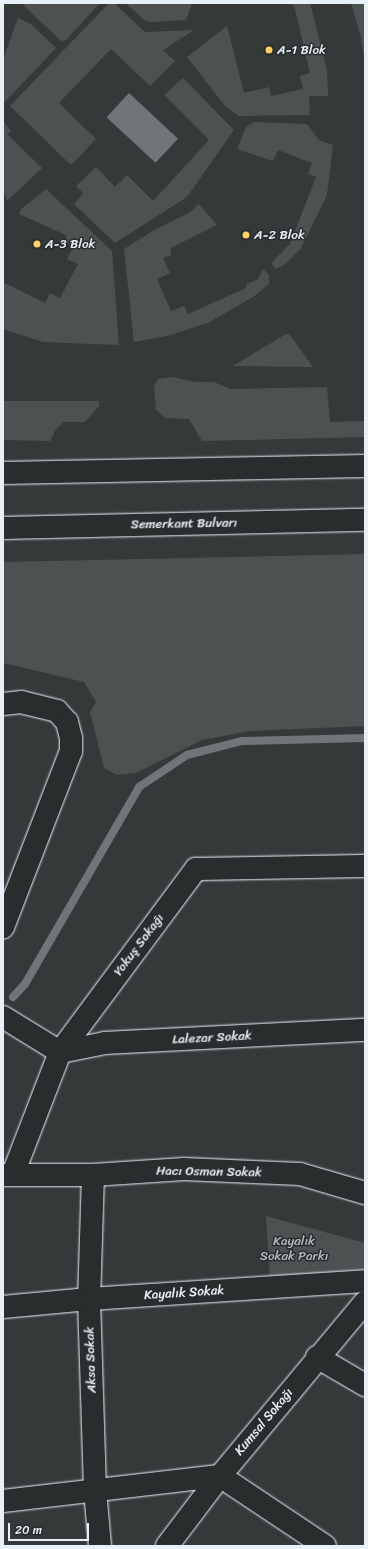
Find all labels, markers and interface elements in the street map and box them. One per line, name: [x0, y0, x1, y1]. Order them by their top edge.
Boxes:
place label: A-1 Blok: [277, 42, 326, 58]
marker: A-1 Blok: [264, 45, 274, 55]
place label: A-2 Blok: [254, 227, 305, 243]
marker: A-2 Blok: [241, 230, 251, 240]
place label: A-3 Blok: [45, 236, 95, 252]
marker: A-3 Blok: [32, 239, 42, 249]
street label: Semerkant Bulvarı: [131, 515, 237, 533]
street label: Yokuş Sokağı: [111, 911, 167, 979]
street label: Lalezar Sokak: [172, 1028, 252, 1048]
street label: Hacı Osman Sokak: [156, 1163, 262, 1181]
park label: Kayalık Sokak Parkı: [260, 1234, 328, 1265]
street label: Kayalık Sokak: [143, 1282, 225, 1304]
street label: Aksa Sokak: [82, 1327, 100, 1393]
street label: Kumsal Sokağı: [231, 1385, 297, 1459]
scale bar: [10, 1515, 91, 1541]
text: 20 m: [15, 1519, 42, 1541]

